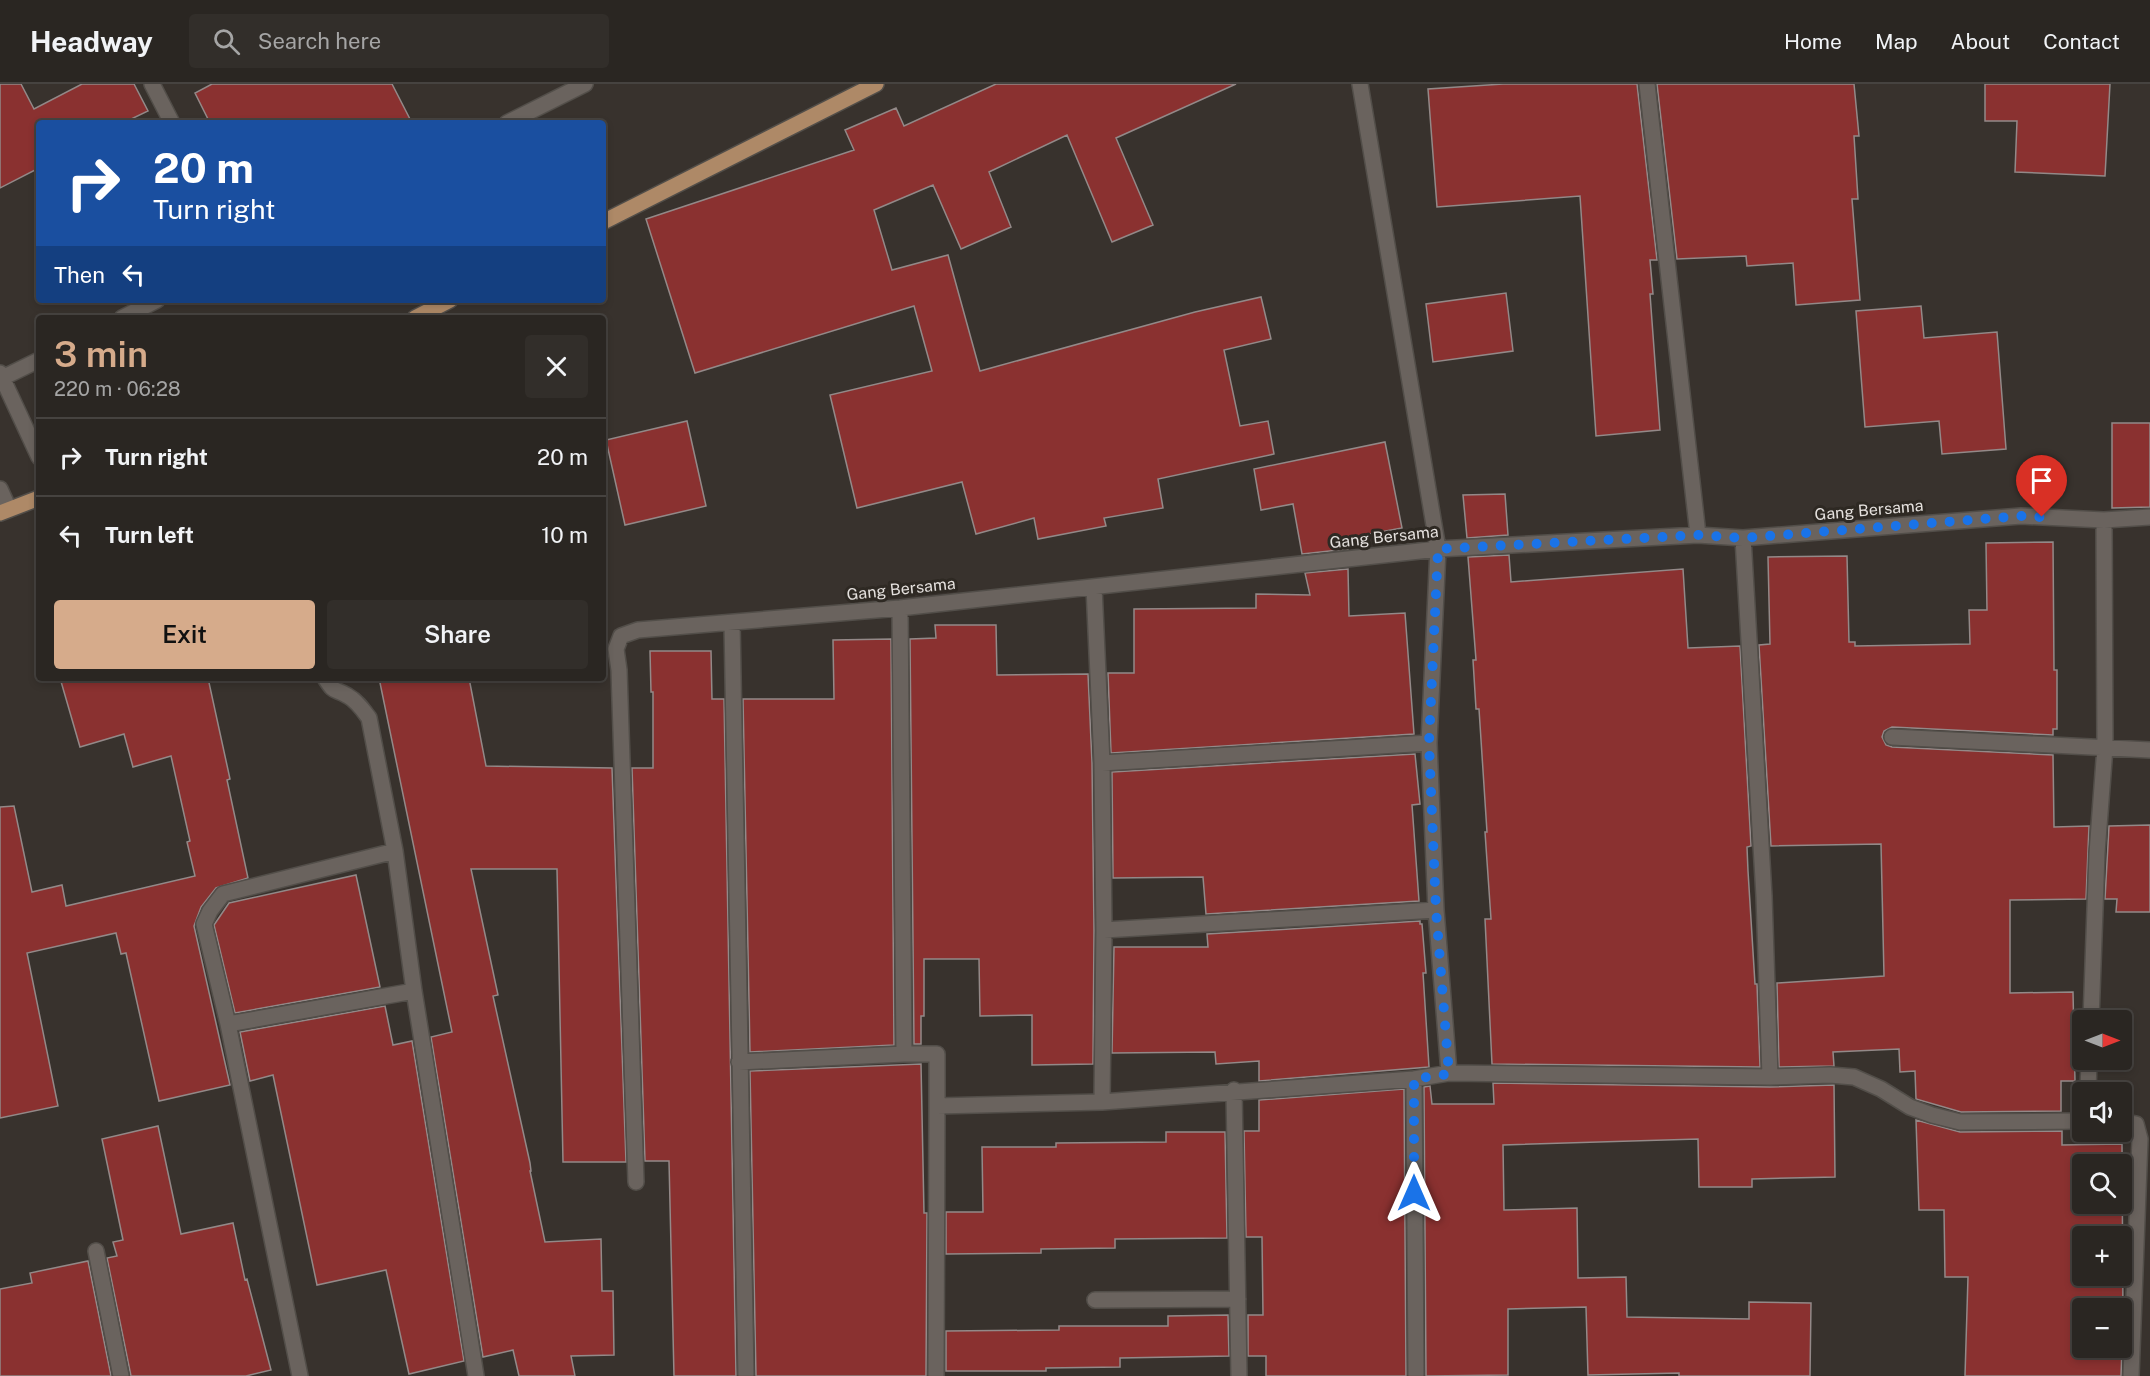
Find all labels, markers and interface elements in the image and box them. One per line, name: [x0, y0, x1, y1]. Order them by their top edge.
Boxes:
search box: [189, 14, 609, 68]
text: Headway: [30, 25, 153, 58]
icon: search: [210, 25, 243, 58]
text: Search here: [258, 28, 381, 54]
text: Home: [1784, 29, 1842, 54]
text: Map: [1875, 29, 1918, 54]
text: About: [1951, 29, 2010, 54]
text: Contact: [2043, 29, 2120, 54]
text: 20 m: [153, 143, 254, 192]
icon: right: [54, 144, 132, 222]
text: Turn right: [153, 193, 276, 225]
icon: left: [117, 258, 150, 291]
text: Then: [54, 262, 105, 288]
text: 3 min: [54, 333, 148, 375]
button: close: [525, 335, 588, 398]
text: 220 m · 06:28: [54, 377, 181, 401]
icon: right: [54, 441, 87, 474]
text: Turn right: [105, 444, 208, 470]
text: 20 m: [537, 444, 588, 470]
pin: [2016, 455, 2067, 517]
icon: arrive: [2025, 464, 2058, 497]
street label: Gang Bersama: [1814, 496, 1924, 524]
icon: left: [54, 519, 87, 552]
text: Turn left: [105, 522, 194, 548]
text: 10 m: [541, 522, 588, 548]
street label: Gang Bersama: [1329, 522, 1439, 552]
street label: Gang Bersama: [846, 574, 956, 604]
button: Exit: [54, 600, 315, 669]
button: Share: [327, 600, 588, 669]
north arrow: [2072, 1010, 2132, 1070]
map controls: [2072, 1010, 2132, 1358]
button: sound: [2072, 1082, 2132, 1142]
button: search: [2072, 1154, 2132, 1214]
position arrow: [1382, 1161, 1446, 1225]
button: +: [2072, 1226, 2132, 1286]
button: −: [2072, 1298, 2132, 1358]

